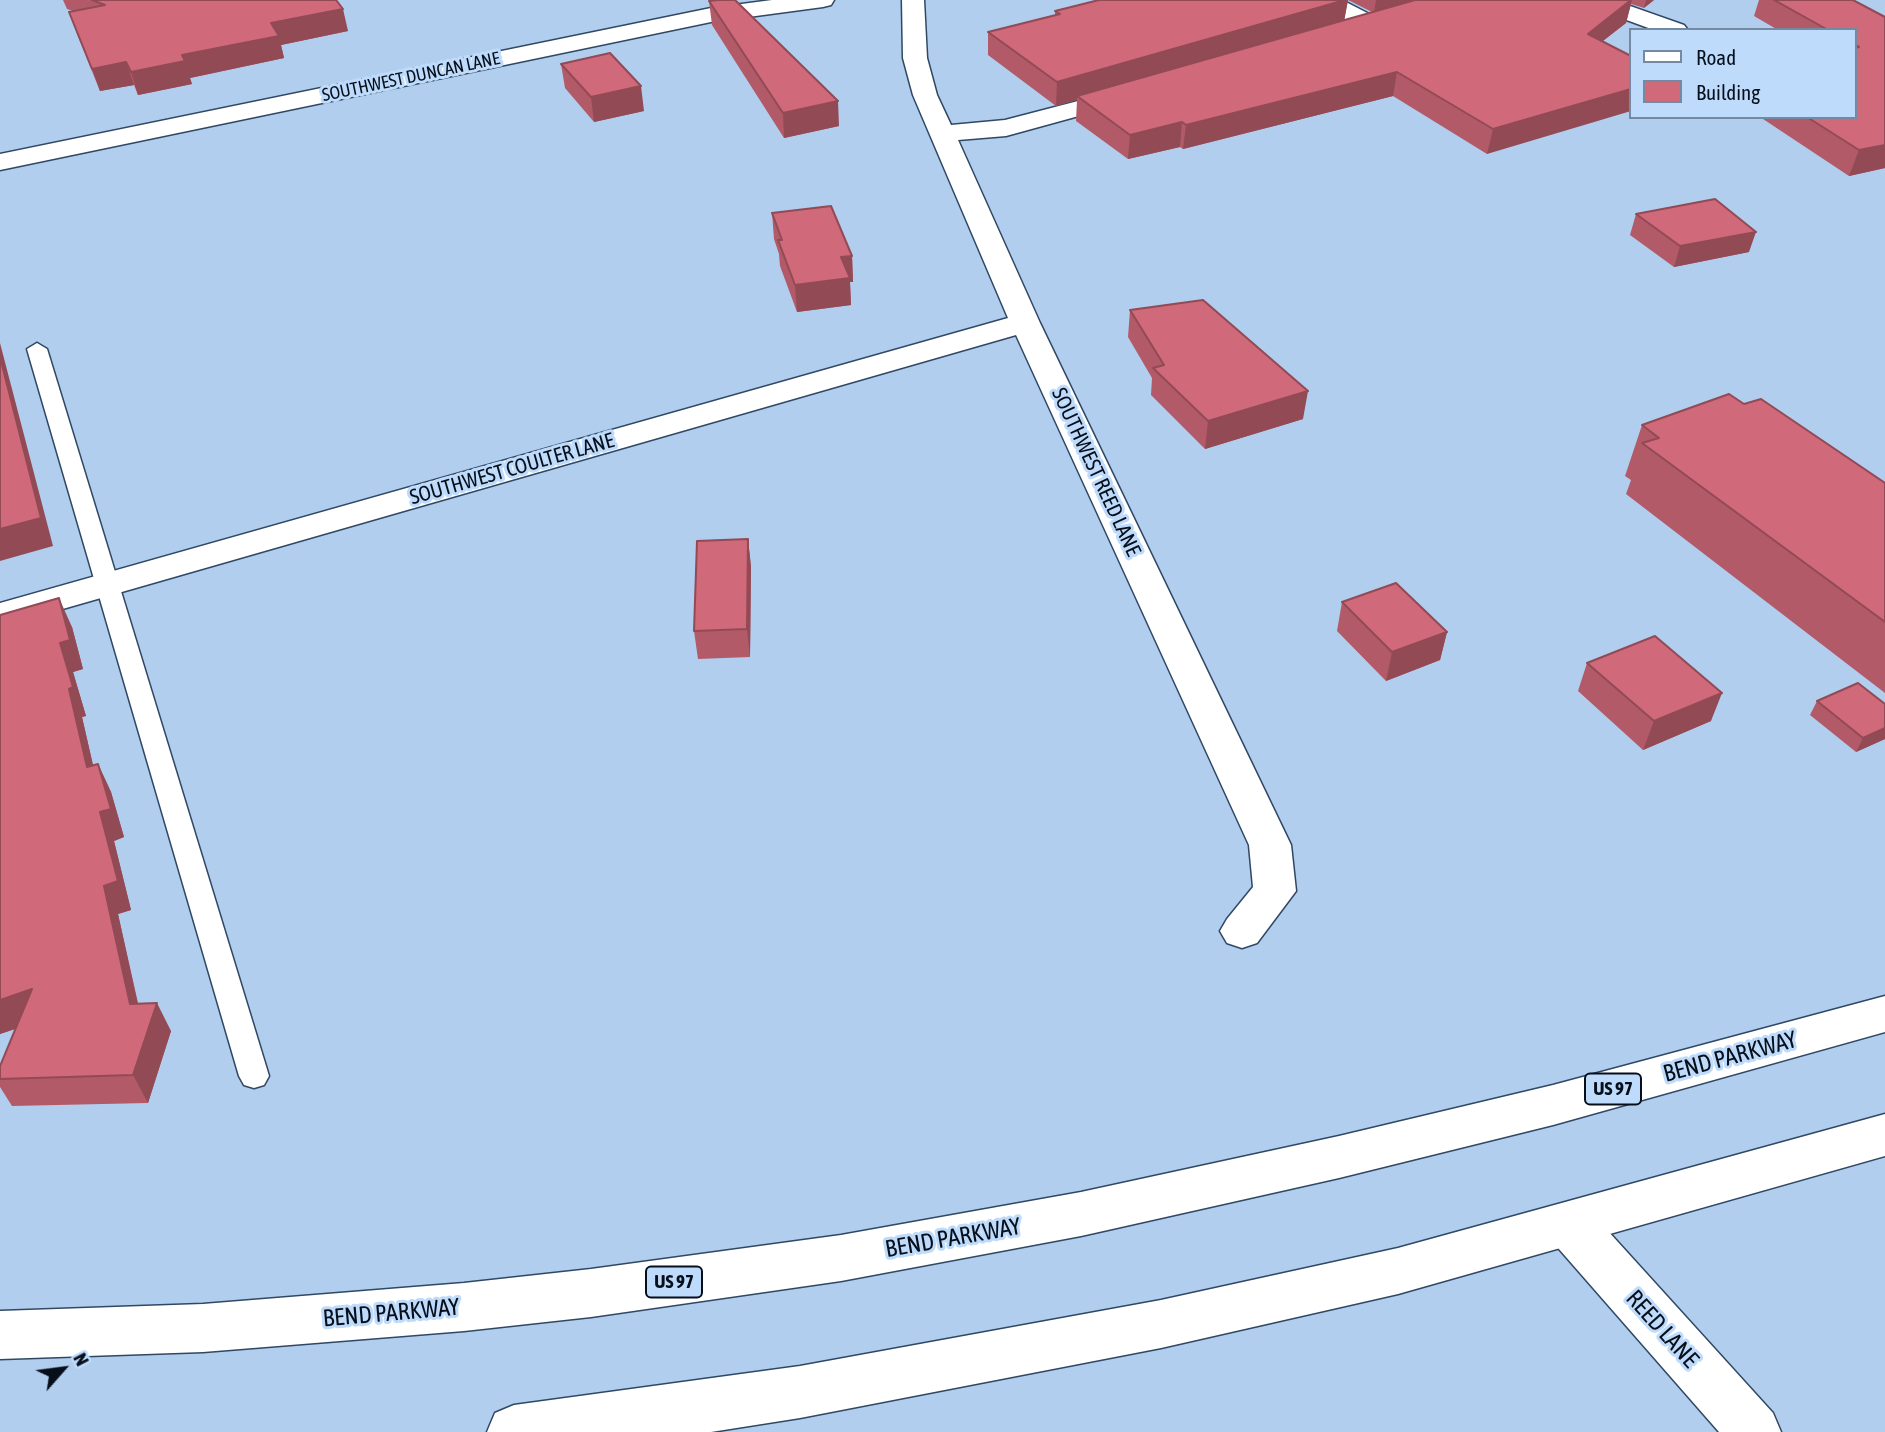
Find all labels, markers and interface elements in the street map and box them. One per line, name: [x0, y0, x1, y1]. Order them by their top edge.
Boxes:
legend: [1630, 28, 1857, 119]
text: Road: [1696, 45, 1736, 69]
street label: SOUTHWEST DUNCAN LANE: [320, 48, 502, 106]
text: Building: [1696, 80, 1760, 104]
street label: SOUTHWEST REED LANE: [1046, 384, 1146, 560]
street label: SOUTHWEST COULTER LANE: [407, 428, 617, 510]
street label: BEND PARKWAY: [1660, 1025, 1800, 1089]
road number: US 97: [1585, 1074, 1641, 1105]
street label: BEND PARKWAY: [883, 1212, 1023, 1264]
road number: US 97: [646, 1266, 702, 1298]
street label: REED LANE: [1620, 1284, 1704, 1374]
street label: BEND PARKWAY: [322, 1293, 460, 1333]
north arrow: [28, 1334, 98, 1404]
text: N: [69, 1349, 94, 1369]

